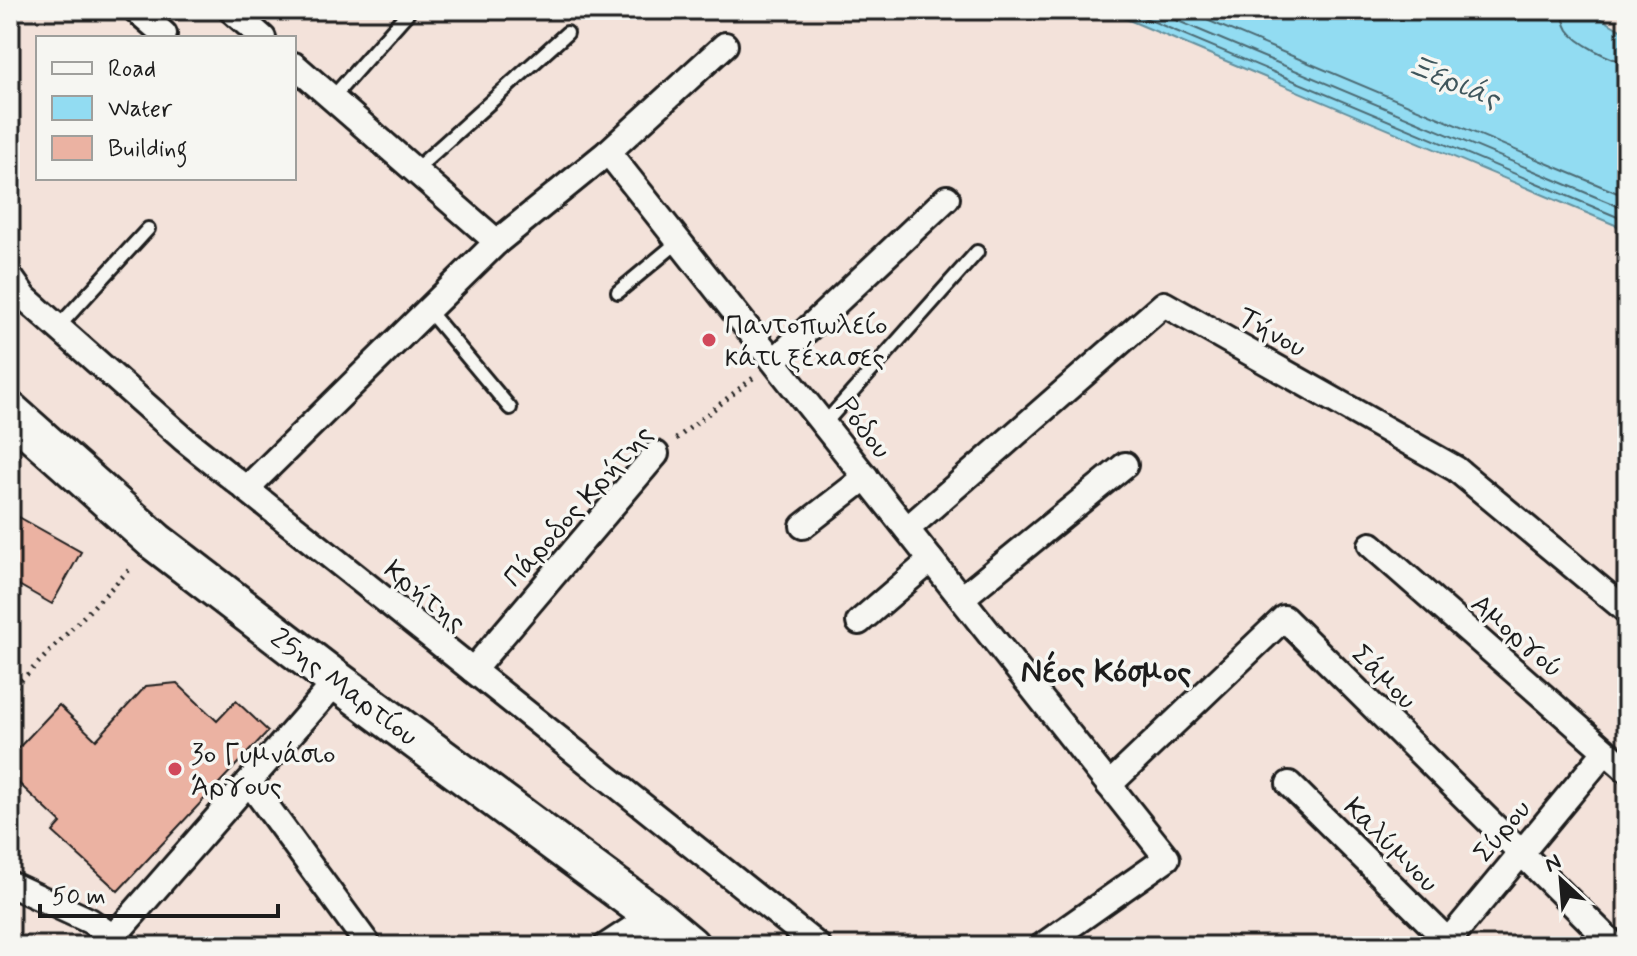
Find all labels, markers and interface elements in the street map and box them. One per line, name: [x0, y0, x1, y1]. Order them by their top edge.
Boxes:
legend: [36, 36, 296, 180]
water label: Ξεριάς: [1401, 46, 1507, 119]
text: Road: [108, 54, 156, 85]
text: Water: [108, 94, 173, 125]
text: Building: [108, 134, 188, 168]
street label: Τήνου: [1231, 299, 1312, 367]
place label: Παντοπωλείο κάτι ξέχασες: [725, 308, 888, 377]
marker: Παντοπωλείο κάτι ξέχασες: [700, 331, 718, 349]
street label: Ρόδου: [827, 390, 899, 467]
street label: Πάροδος Κρήτης: [496, 417, 662, 596]
street label: Κρήτης: [376, 552, 473, 641]
street label: Αμοργού: [1462, 586, 1570, 687]
street label: 25ης Μαρτίου: [262, 620, 425, 756]
street label: Σάμου: [1343, 637, 1424, 718]
district label: Νέος Κόσμος: [1021, 650, 1191, 694]
place label: 3ο Γυμνάσιο Άργους: [191, 737, 336, 806]
marker: 3ο Γυμνάσιο Άργους: [166, 760, 184, 778]
street label: Καλύμνου: [1335, 790, 1446, 901]
street label: Σύρου: [1466, 792, 1540, 871]
north arrow: [1521, 840, 1601, 920]
text: N: [1540, 848, 1566, 880]
scale bar: [40, 868, 278, 918]
text: 50 m: [52, 882, 106, 913]

